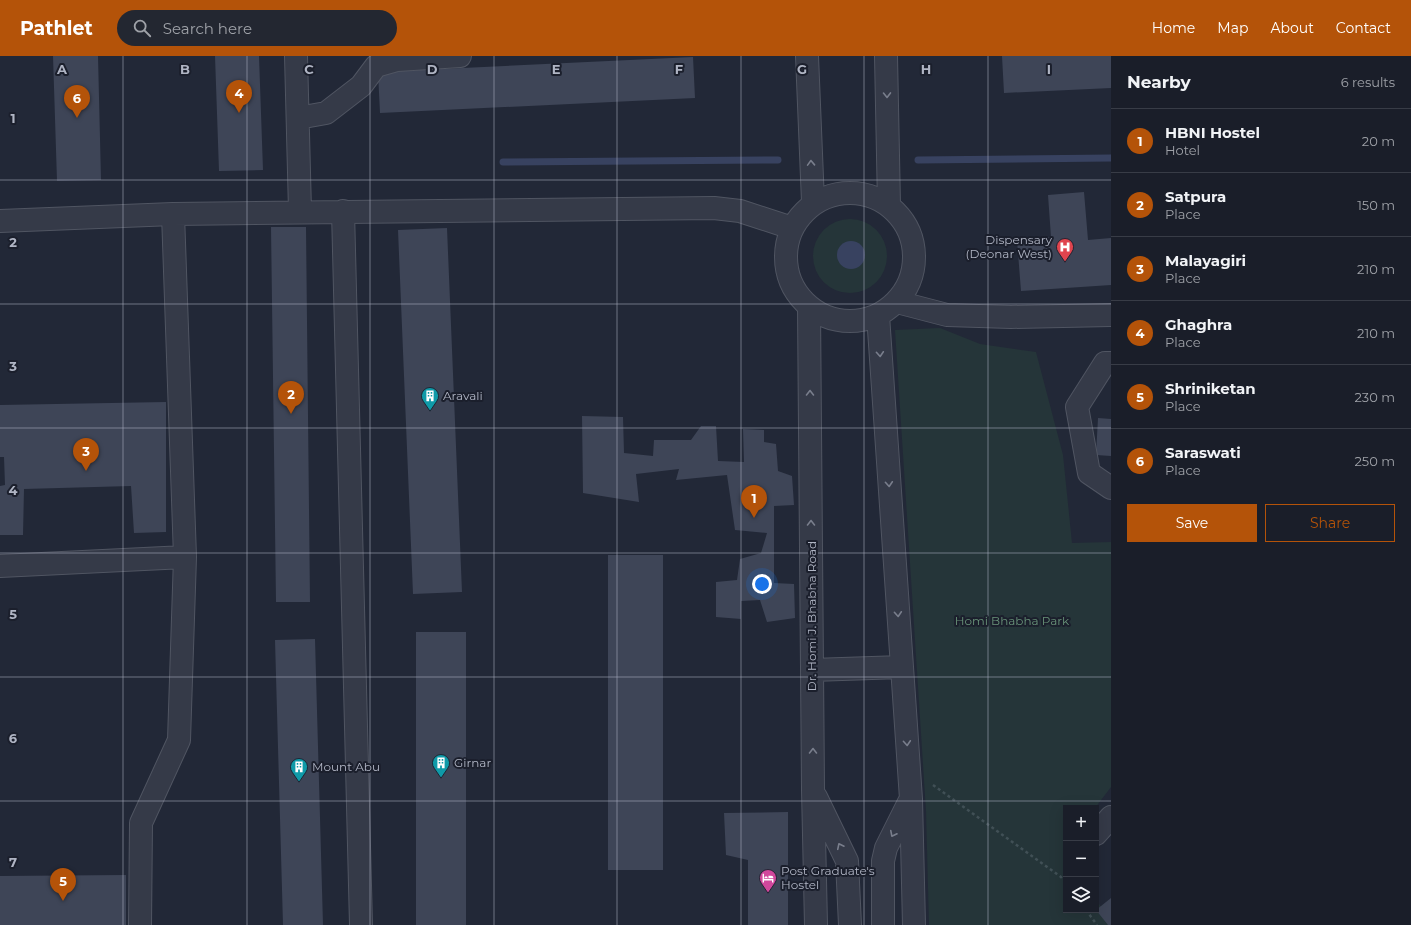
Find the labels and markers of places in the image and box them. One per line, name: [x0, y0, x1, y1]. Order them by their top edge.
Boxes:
pin: 4: [226, 80, 252, 113]
pin: 6: [64, 85, 90, 118]
place label: Dispensary (Deonar West): [966, 232, 1052, 261]
hospital icon: Dispensary (Deonar West): [1055, 237, 1075, 262]
pin: 2: [278, 381, 304, 414]
building icon: Aravali: [420, 386, 440, 411]
place label: Aravali: [443, 388, 483, 403]
pin: 3: [73, 438, 99, 471]
pin: 1: [741, 485, 767, 518]
building icon: Girnar: [431, 753, 451, 778]
place label: Girnar: [454, 755, 491, 770]
building icon: Mount Abu: [289, 757, 309, 782]
place label: Mount Abu: [312, 759, 380, 774]
place label: Post Graduate's Hostel: [781, 863, 875, 892]
pin: 5: [50, 868, 76, 901]
hotel icon: Post Graduate's Hostel: [758, 868, 778, 893]

